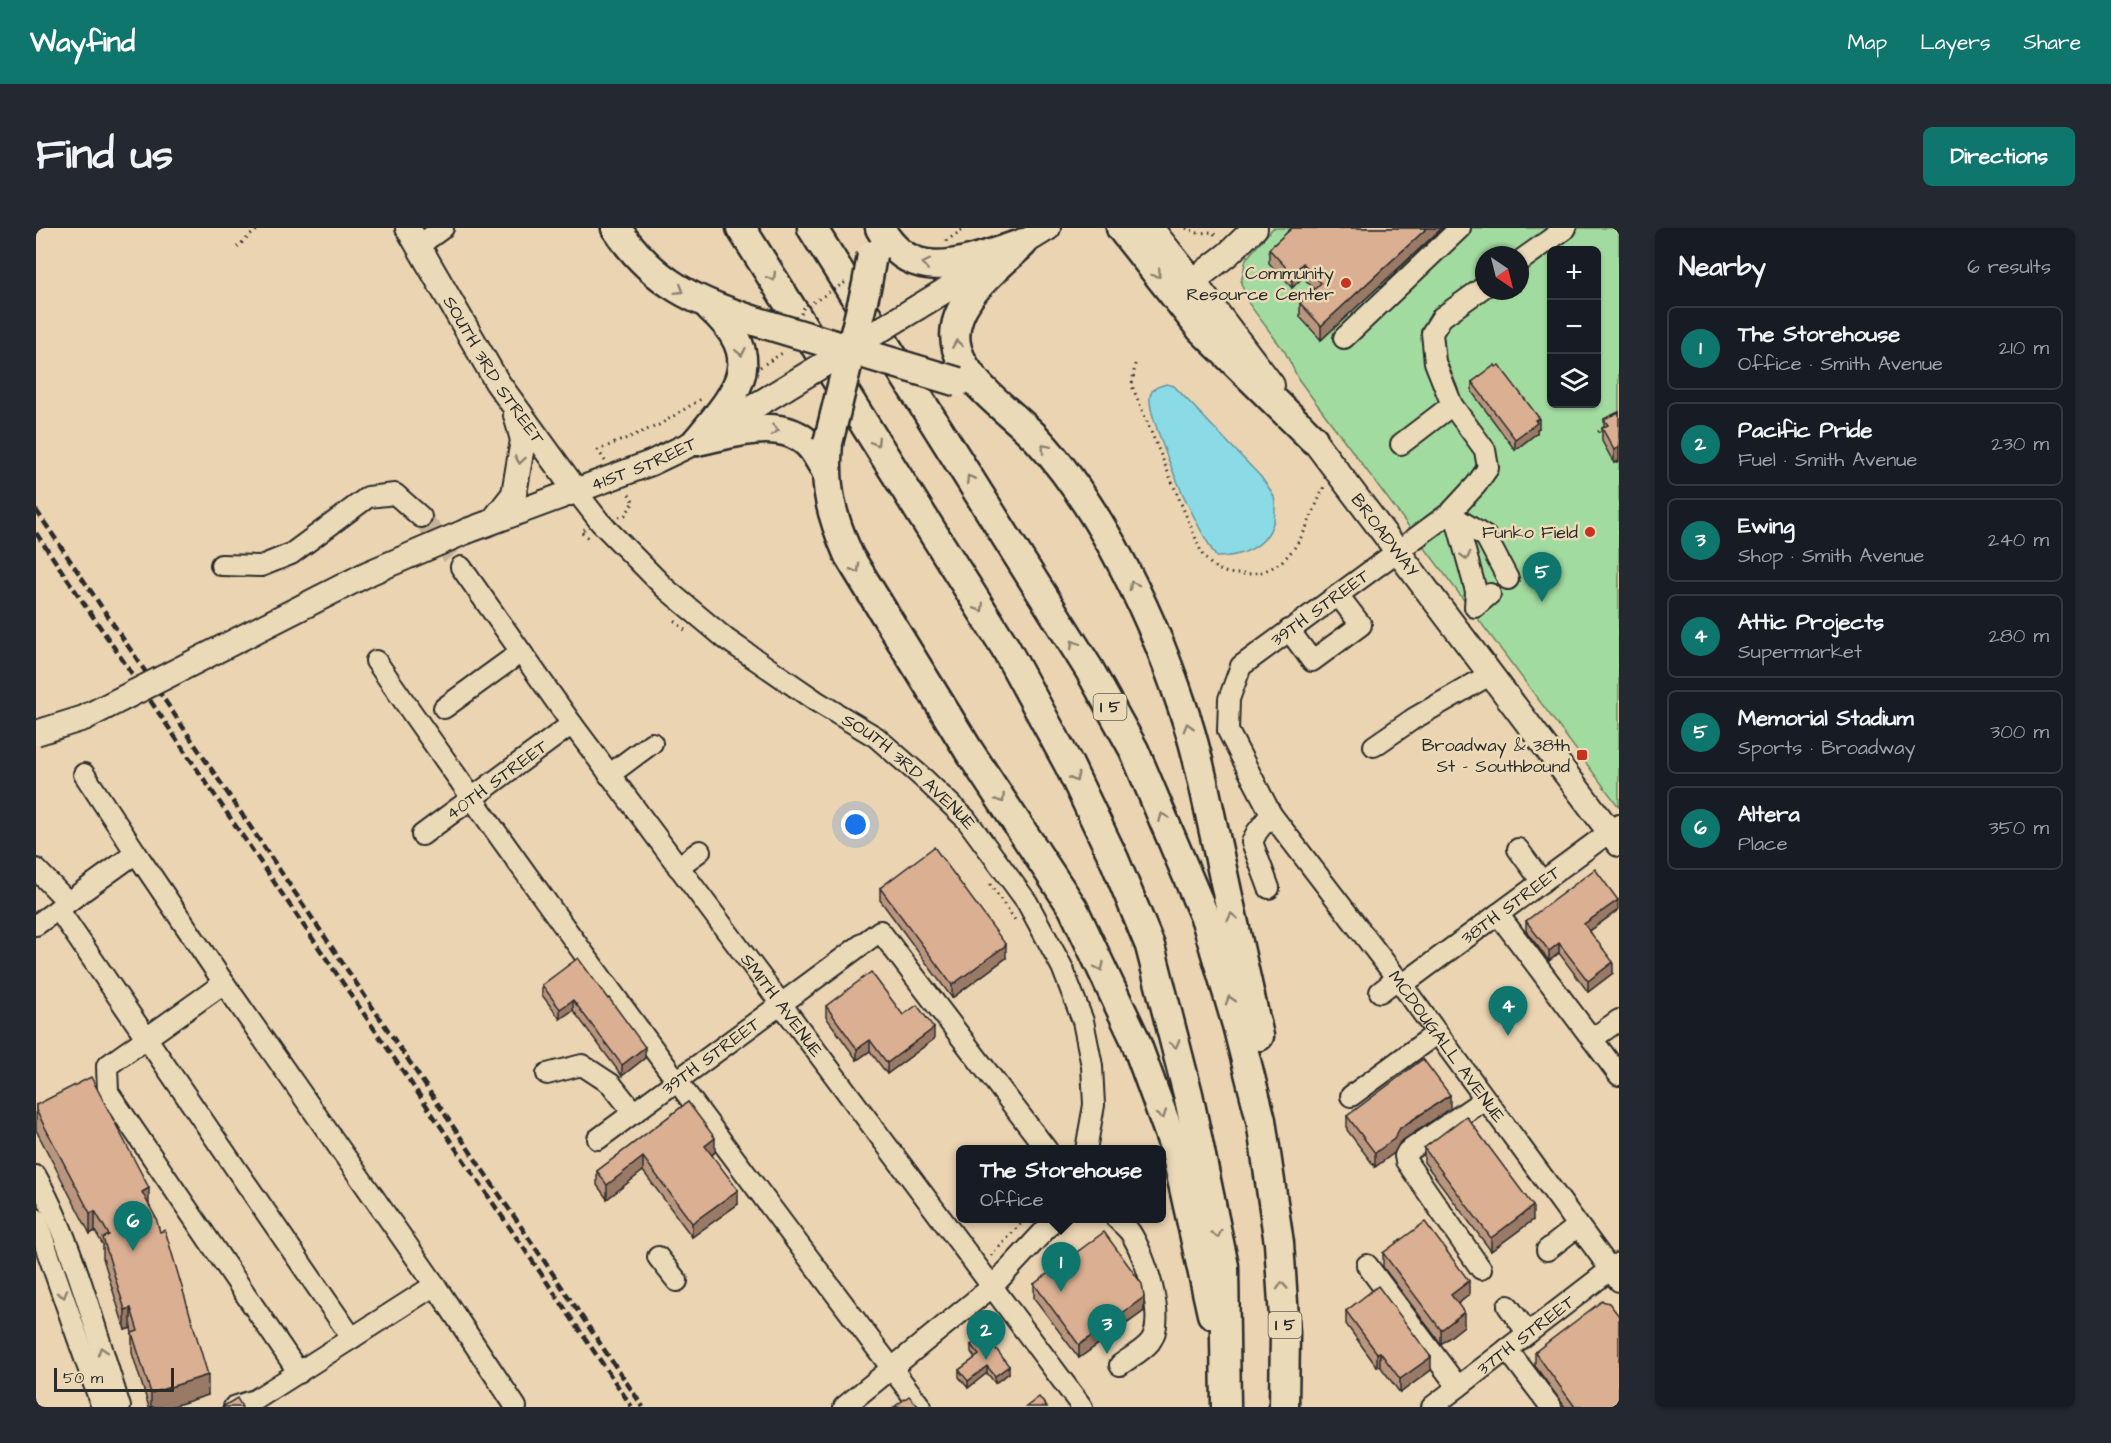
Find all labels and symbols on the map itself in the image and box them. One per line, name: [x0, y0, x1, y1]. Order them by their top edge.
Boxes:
north arrow: [1475, 246, 1529, 300]
one-way arrow: [921, 258, 931, 271]
place label: Community Resource Center: [1186, 261, 1334, 307]
one-way arrow: [1150, 267, 1161, 278]
one-way arrow: [765, 271, 776, 282]
marker: Community Resource Center: [1339, 276, 1353, 290]
one-way arrow: [674, 283, 684, 295]
street label: SOUTH 3RD STREET: [437, 291, 551, 450]
one-way arrow: [952, 339, 964, 349]
one-way arrow: [734, 347, 746, 357]
one-way arrow: [770, 423, 779, 436]
street label: 41ST STREET: [587, 430, 702, 497]
one-way arrow: [869, 436, 880, 447]
one-way arrow: [1041, 444, 1052, 455]
one-way arrow: [514, 455, 526, 464]
one-way arrow: [966, 475, 978, 485]
street label: BROADWAY: [1345, 488, 1425, 582]
place label: Funko Field: [1482, 520, 1578, 545]
marker: Funko Field: [1583, 525, 1597, 539]
one-way arrow: [1459, 550, 1472, 560]
pin: 5: [1522, 552, 1562, 602]
one-way arrow: [849, 563, 860, 574]
street label: 39TH STREET: [1265, 563, 1375, 652]
one-way arrow: [1129, 581, 1140, 591]
one-way arrow: [972, 601, 983, 612]
one-way arrow: [1070, 640, 1082, 650]
road number: I 5: [1094, 694, 1126, 720]
street label: SOUTH 3RD AVENUE: [838, 707, 982, 835]
one-way arrow: [1183, 722, 1195, 733]
street label: 40TH STREET: [441, 733, 554, 826]
place label: Broadway & 38th St - Southbound: [1422, 733, 1570, 779]
marker: Broadway & 38th St - Southbound: [1575, 748, 1589, 762]
one-way arrow: [1067, 771, 1079, 782]
one-way arrow: [994, 793, 1005, 804]
your location: [841, 810, 870, 839]
one-way arrow: [1159, 813, 1171, 824]
street label: 38TH STREET: [1456, 859, 1566, 950]
one-way arrow: [1226, 912, 1239, 922]
street label: SMITH AVENUE: [735, 948, 829, 1062]
one-way arrow: [1093, 960, 1105, 971]
street label: MCDOUGALL AVENUE: [1383, 965, 1511, 1128]
pin: 4: [1488, 986, 1528, 1036]
one-way arrow: [1225, 995, 1237, 1006]
street label: 39TH STREET: [656, 1011, 766, 1101]
one-way arrow: [1168, 1038, 1181, 1048]
one-way arrow: [1155, 1108, 1167, 1119]
pin: 6: [114, 1202, 152, 1251]
one-way arrow: [1210, 1229, 1223, 1239]
pin: 1: [1042, 1242, 1080, 1292]
one-way arrow: [1276, 1281, 1289, 1290]
one-way arrow: [55, 1288, 68, 1299]
street label: 37TH STREET: [1471, 1289, 1580, 1381]
pin: 3: [1088, 1304, 1126, 1354]
pin: 2: [966, 1310, 1006, 1360]
road number: I 5: [1268, 1312, 1302, 1338]
one-way arrow: [97, 1346, 109, 1357]
scale bar: [54, 1365, 174, 1392]

